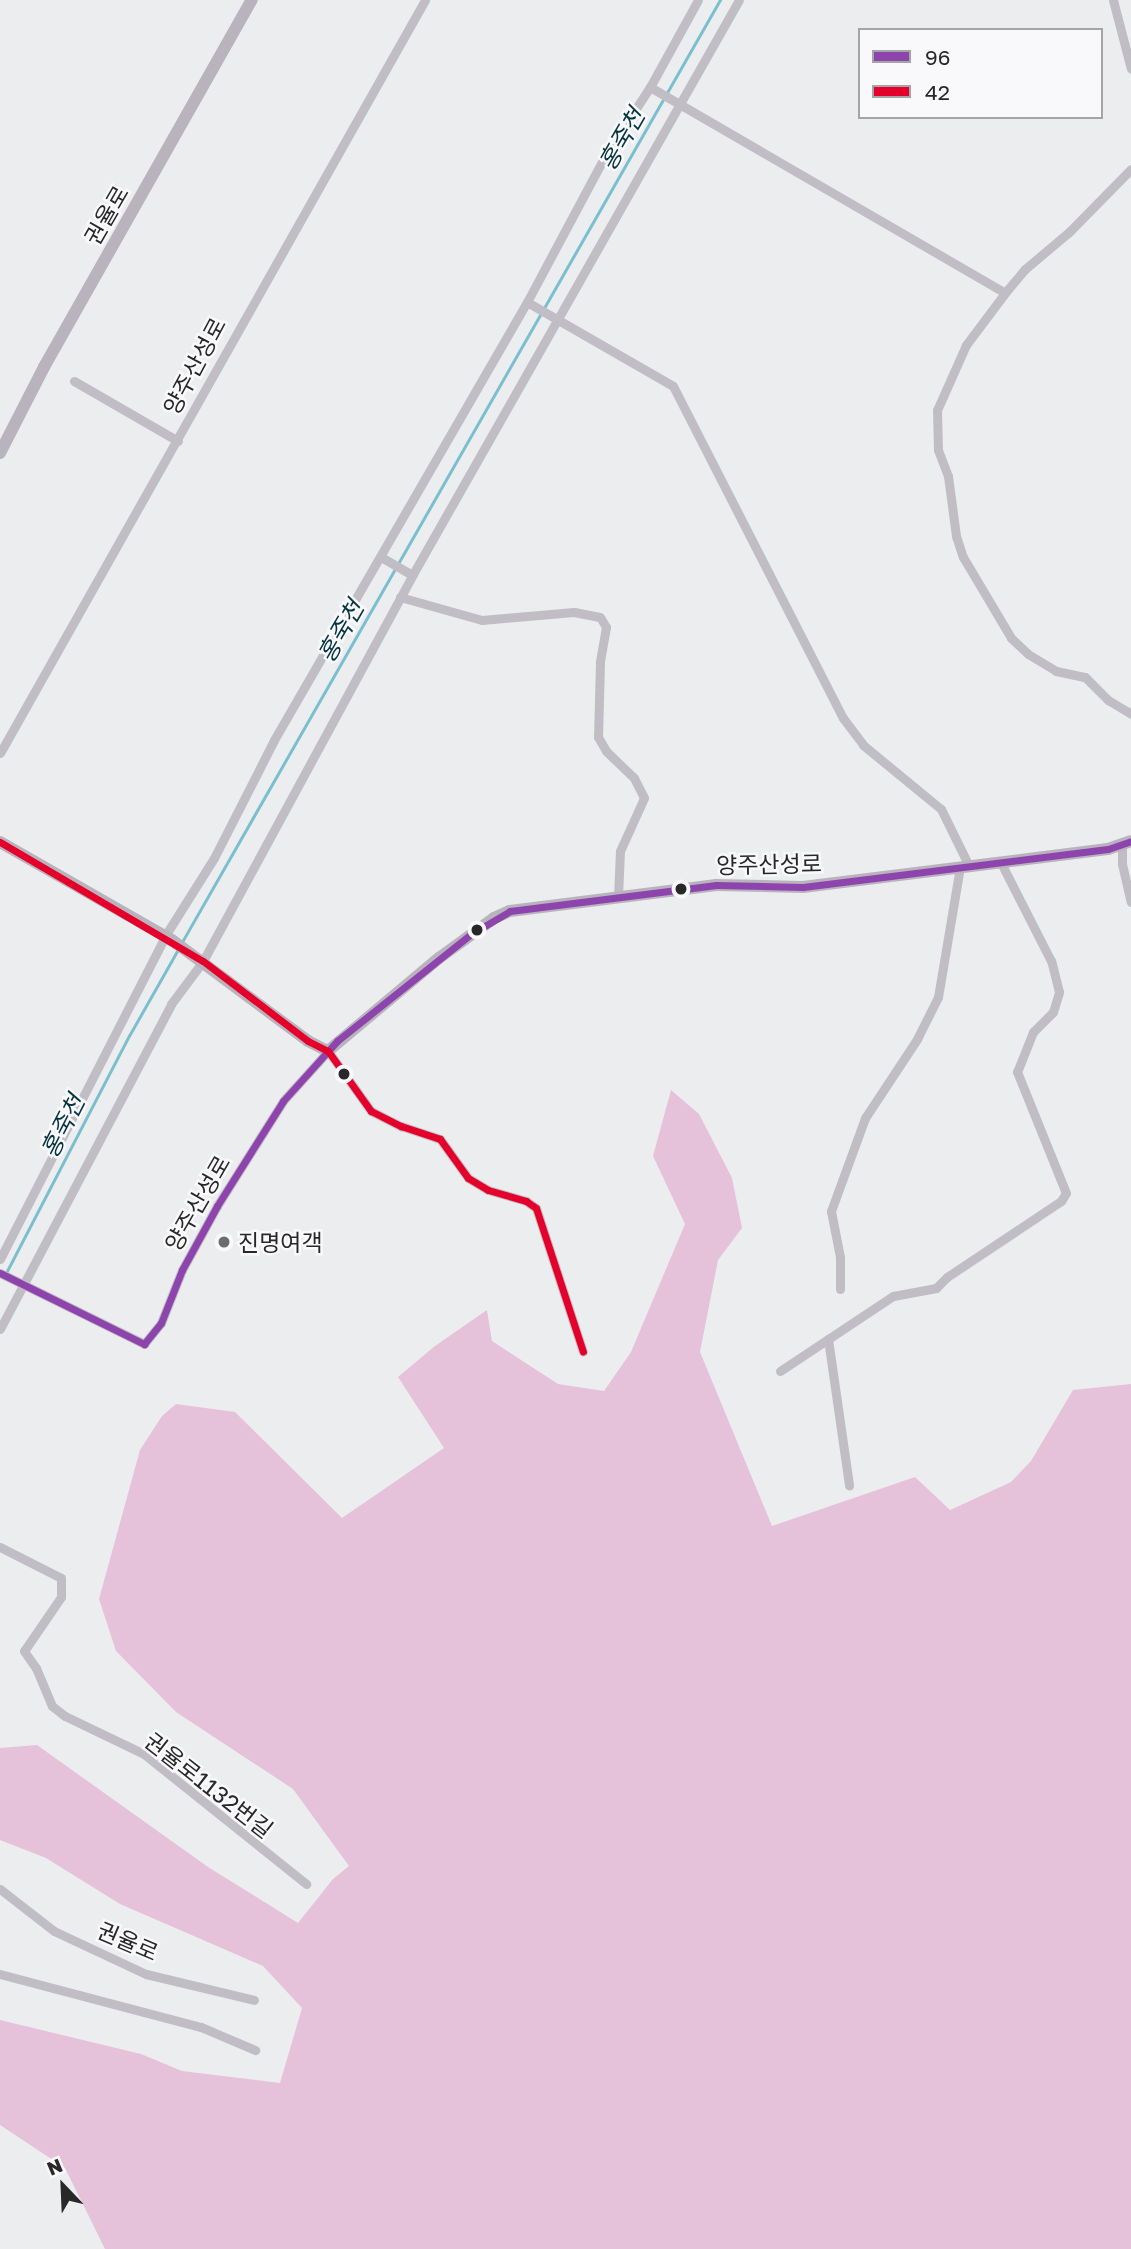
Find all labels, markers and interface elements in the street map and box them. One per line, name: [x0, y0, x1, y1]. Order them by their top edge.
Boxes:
legend: [858, 28, 1103, 119]
text: 96: [925, 44, 950, 70]
text: 42: [925, 79, 950, 105]
water label: 홍죽천: [592, 103, 650, 175]
street label: 권율로: [78, 181, 134, 249]
street label: 양주산성로: [157, 313, 231, 419]
water label: 홍죽천: [311, 595, 369, 667]
street label: 양주산성로: [716, 849, 822, 879]
unlabelled marker: [674, 882, 688, 896]
unlabelled marker: [470, 923, 484, 937]
unlabelled marker: [337, 1067, 351, 1081]
water label: 홍죽천: [34, 1090, 90, 1162]
street label: 양주산성로: [159, 1150, 235, 1256]
place label: 진명여객: [238, 1228, 323, 1256]
marker: 진명여객: [216, 1234, 232, 1250]
street label: 권율로1132번길: [139, 1726, 279, 1844]
street label: 권율로: [93, 1916, 163, 1966]
north arrow: [28, 2151, 98, 2221]
text: N: [43, 2153, 66, 2180]

